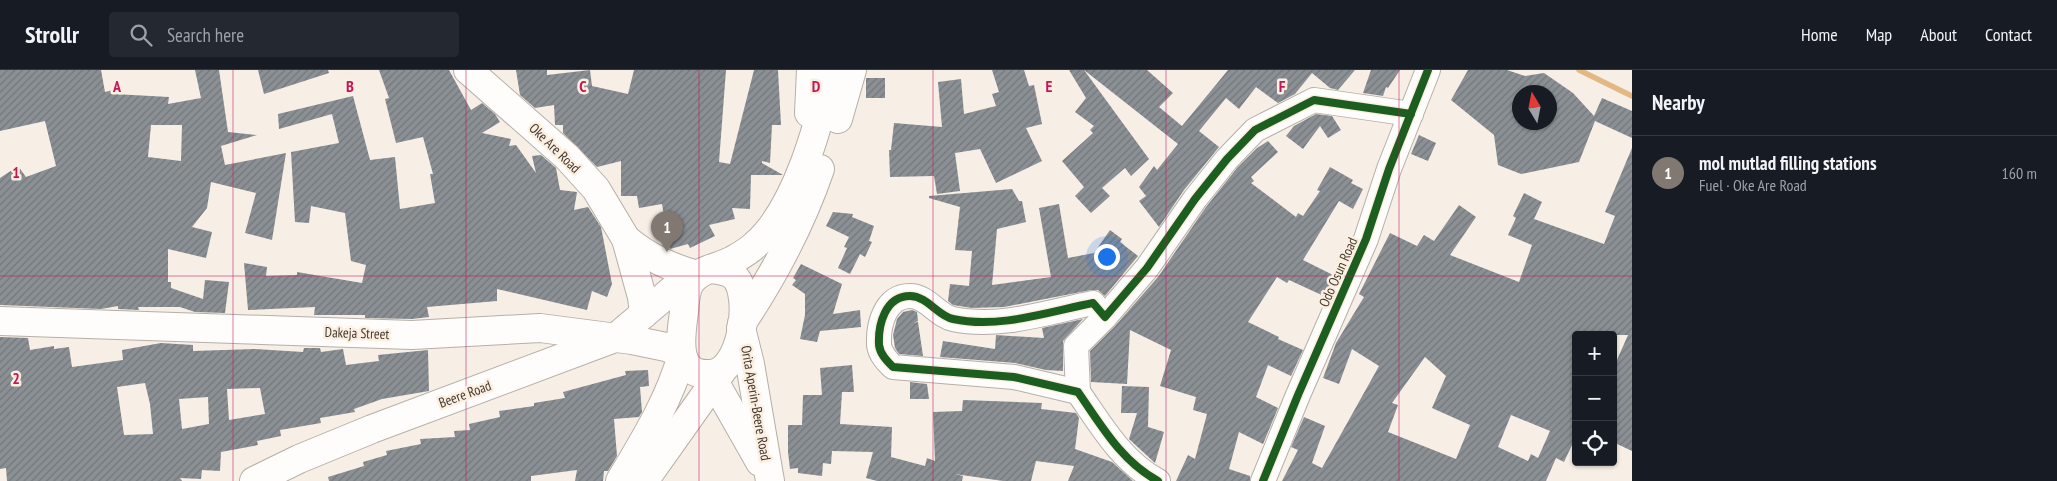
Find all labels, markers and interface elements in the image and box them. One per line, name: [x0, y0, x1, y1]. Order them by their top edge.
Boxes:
search box: [109, 12, 459, 57]
text: Strollr: [25, 19, 79, 50]
icon: search: [127, 21, 155, 49]
text: Search here: [167, 23, 244, 47]
text: Home: [1801, 23, 1838, 46]
text: Map: [1866, 23, 1892, 46]
text: About: [1920, 23, 1957, 46]
text: Contact: [1985, 23, 2032, 46]
text: A: [112, 76, 122, 96]
text: B: [346, 76, 354, 96]
text: C: [579, 76, 587, 96]
text: D: [812, 76, 821, 96]
text: E: [1046, 76, 1053, 96]
text: F: [1279, 76, 1286, 96]
north arrow: [1512, 85, 1557, 130]
text: Nearby: [1652, 89, 1705, 116]
street label: Oke Are Road: [526, 119, 584, 177]
text: mol mutlad filling stations: [1699, 151, 1877, 175]
text: 1: [12, 162, 20, 182]
text: 1: [1664, 163, 1672, 183]
text: 160 m: [2002, 163, 2037, 183]
text: Fuel · Oke Are Road: [1699, 175, 1807, 195]
pin: 1: [651, 211, 683, 252]
street label: Odo Osun Road: [1315, 234, 1361, 310]
your location: [1094, 244, 1120, 270]
street label: Dakeja Street: [324, 323, 390, 343]
map controls: [1572, 331, 1617, 466]
button: +: [1572, 331, 1617, 376]
street label: Orita Aperin-Beere Road: [737, 344, 775, 462]
text: 2: [12, 368, 20, 388]
street label: Beere Road: [436, 376, 494, 412]
button: −: [1572, 376, 1617, 421]
button: locate: [1572, 421, 1617, 466]

